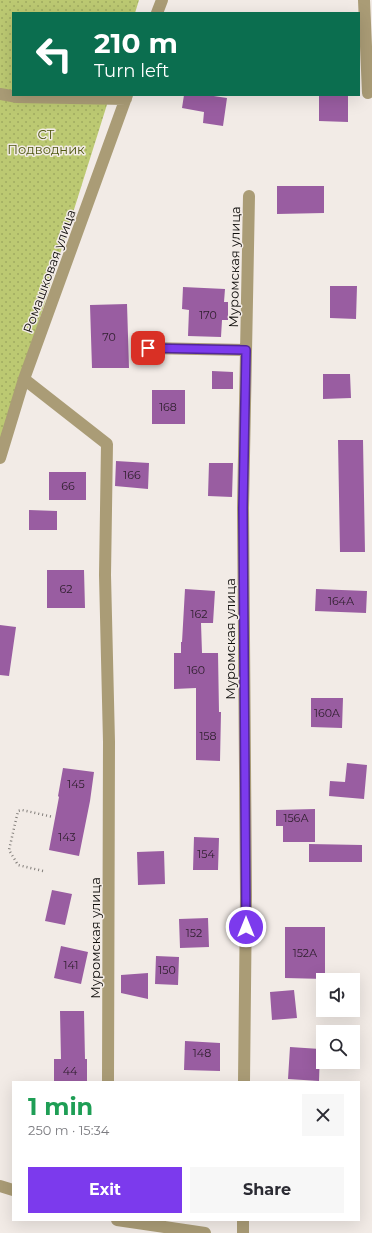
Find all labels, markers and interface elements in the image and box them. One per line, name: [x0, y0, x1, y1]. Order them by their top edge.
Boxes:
text: 210 m: [94, 26, 178, 60]
icon: left: [28, 28, 80, 80]
text: Turn left: [94, 60, 169, 82]
park label: СТ Подводник: [7, 126, 85, 157]
street label: Муромская улица: [225, 206, 243, 328]
street label: Ромашковая улица: [19, 207, 79, 335]
house number: 170: [199, 308, 217, 322]
house number: 70: [102, 330, 116, 344]
pin: [131, 331, 165, 365]
icon: arrive: [137, 337, 159, 359]
house number: 168: [159, 400, 177, 414]
house number: 166: [123, 468, 141, 482]
house number: 66: [61, 479, 75, 493]
street label: Муромская улица: [222, 578, 238, 700]
house number: 62: [60, 582, 72, 596]
house number: 164А: [328, 594, 355, 608]
house number: 162: [191, 607, 207, 621]
house number: 160: [187, 663, 205, 677]
house number: 160А: [314, 706, 341, 720]
house number: 158: [199, 729, 217, 743]
house number: 145: [67, 777, 85, 791]
house number: 156А: [283, 811, 309, 825]
house number: 143: [58, 830, 76, 844]
house number: 154: [197, 847, 215, 861]
street label: Муромская улица: [87, 877, 103, 999]
position arrow: [225, 906, 267, 948]
house number: 152: [186, 926, 202, 940]
house number: 152А: [293, 946, 318, 960]
house number: 141: [64, 958, 78, 972]
house number: 150: [158, 963, 176, 977]
map controls: [316, 973, 360, 1069]
button: sound: [316, 973, 360, 1017]
button: search: [316, 1025, 360, 1069]
house number: 148: [193, 1046, 211, 1060]
house number: 44: [63, 1064, 78, 1078]
text: 1 min: [28, 1092, 93, 1121]
button: close: [302, 1094, 344, 1136]
text: 250 m · 15:34: [28, 1122, 109, 1138]
button: Exit: [28, 1167, 182, 1213]
button: Share: [190, 1167, 344, 1213]

